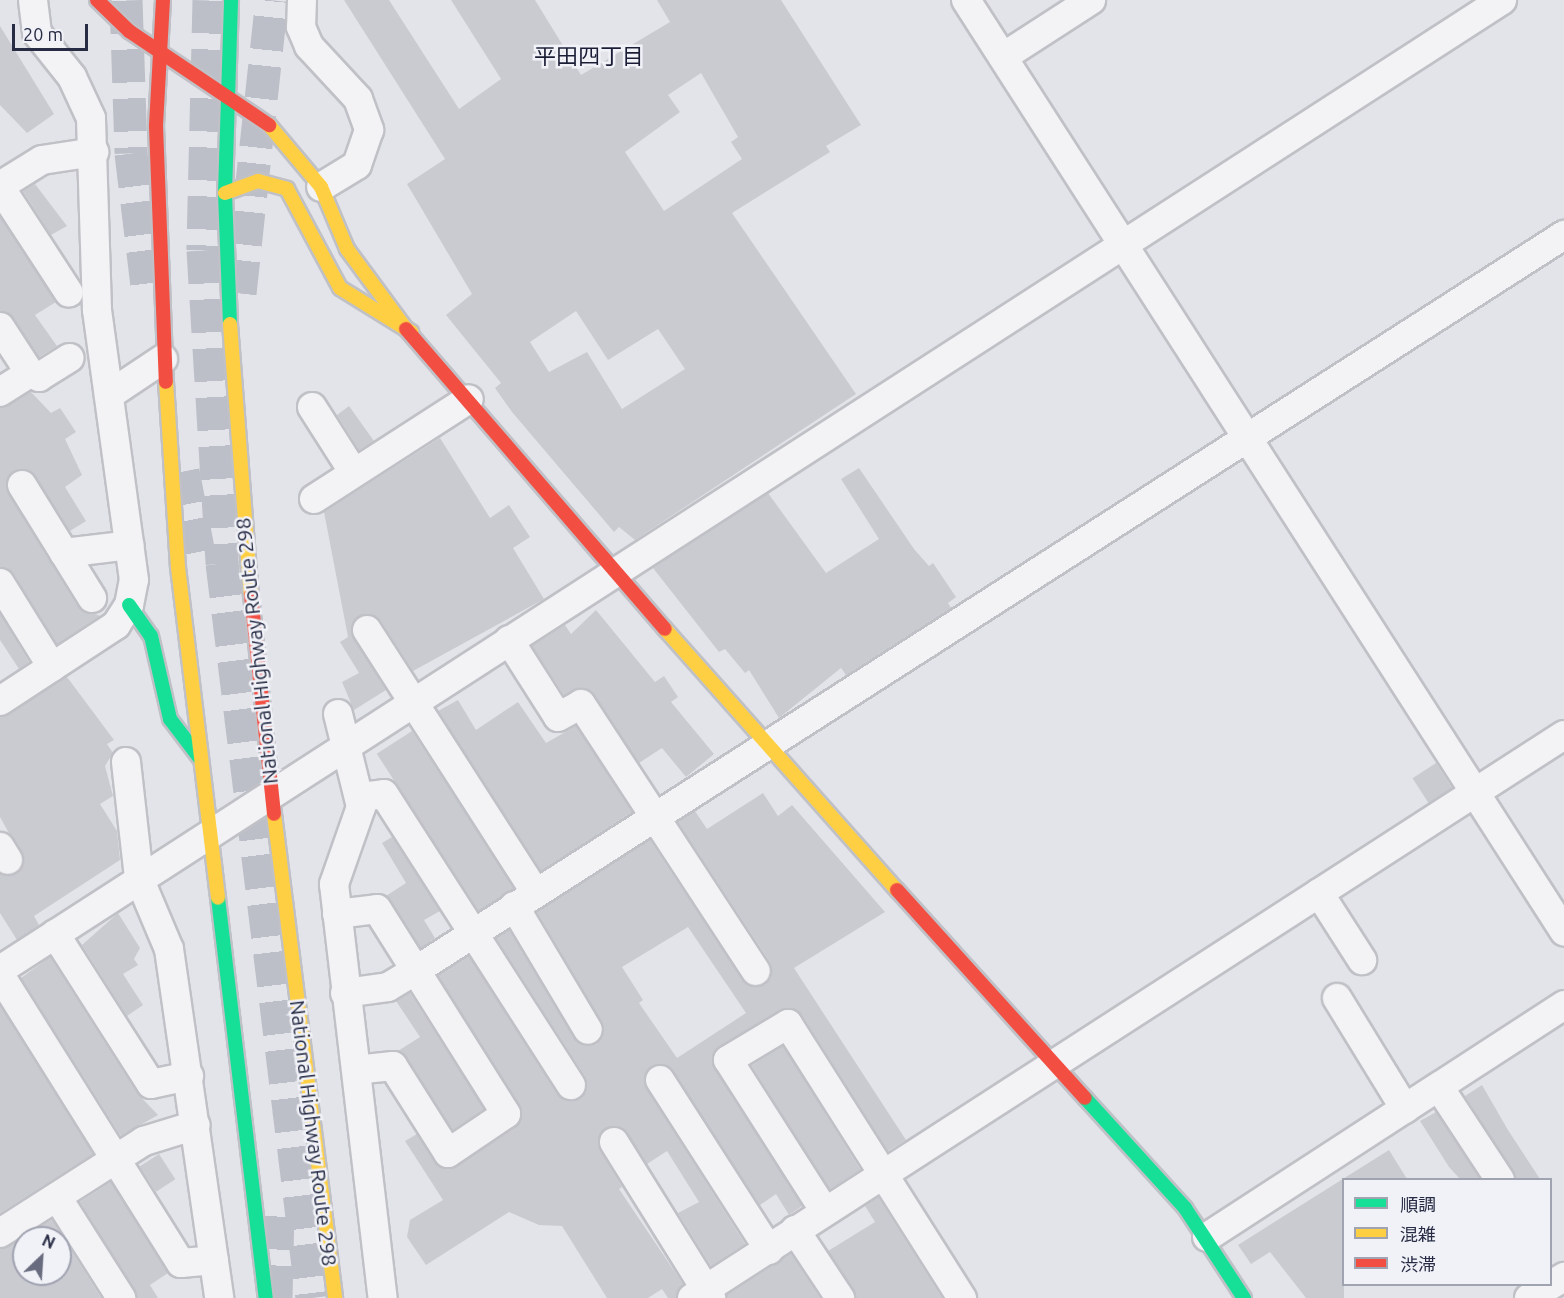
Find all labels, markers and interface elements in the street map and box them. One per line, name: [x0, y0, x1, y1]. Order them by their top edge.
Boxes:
scale bar: [15, 12, 92, 50]
text: 20 m: [23, 24, 63, 44]
district label: 平田四丁目: [534, 43, 644, 69]
street label: National Highway Route 298: [229, 517, 283, 785]
street label: National Highway Route 298: [285, 999, 343, 1267]
legend: [1342, 1178, 1552, 1286]
text: 順調: [1400, 1194, 1436, 1214]
text: 混雑: [1400, 1224, 1436, 1244]
north arrow: [12, 1226, 72, 1286]
text: N: [40, 1231, 58, 1252]
text: 渋滞: [1400, 1254, 1436, 1274]

